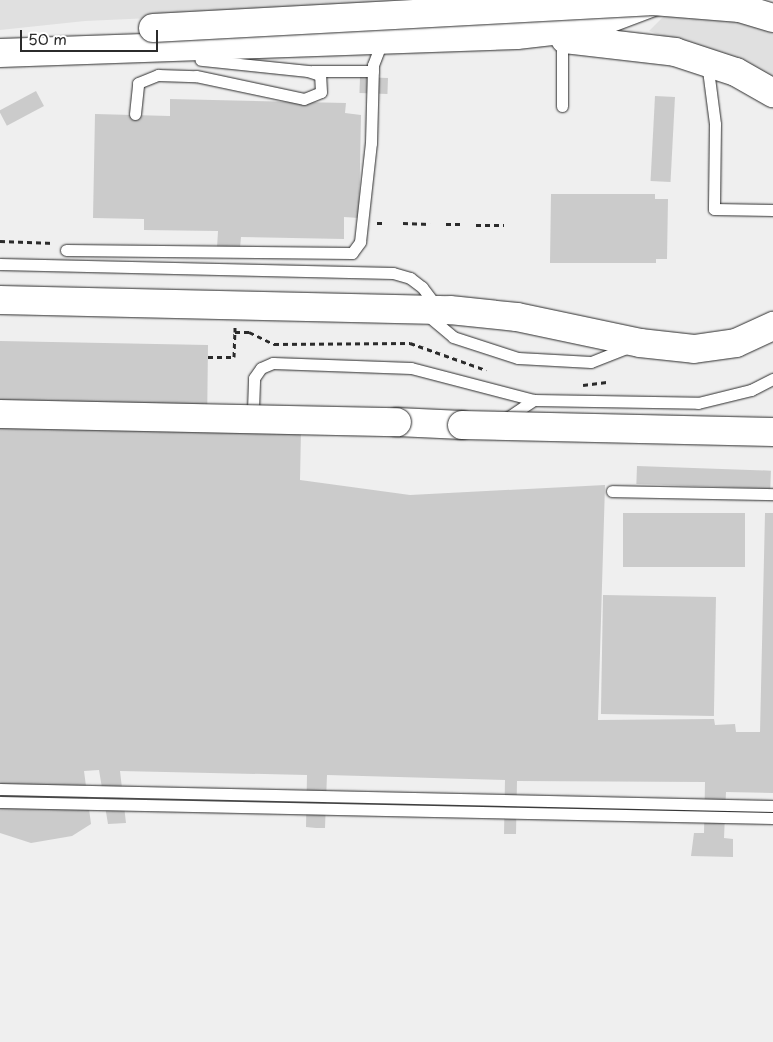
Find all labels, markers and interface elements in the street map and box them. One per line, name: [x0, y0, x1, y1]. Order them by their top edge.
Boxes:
scale bar: [22, 20, 160, 52]
text: 50 m: [28, 27, 67, 50]

